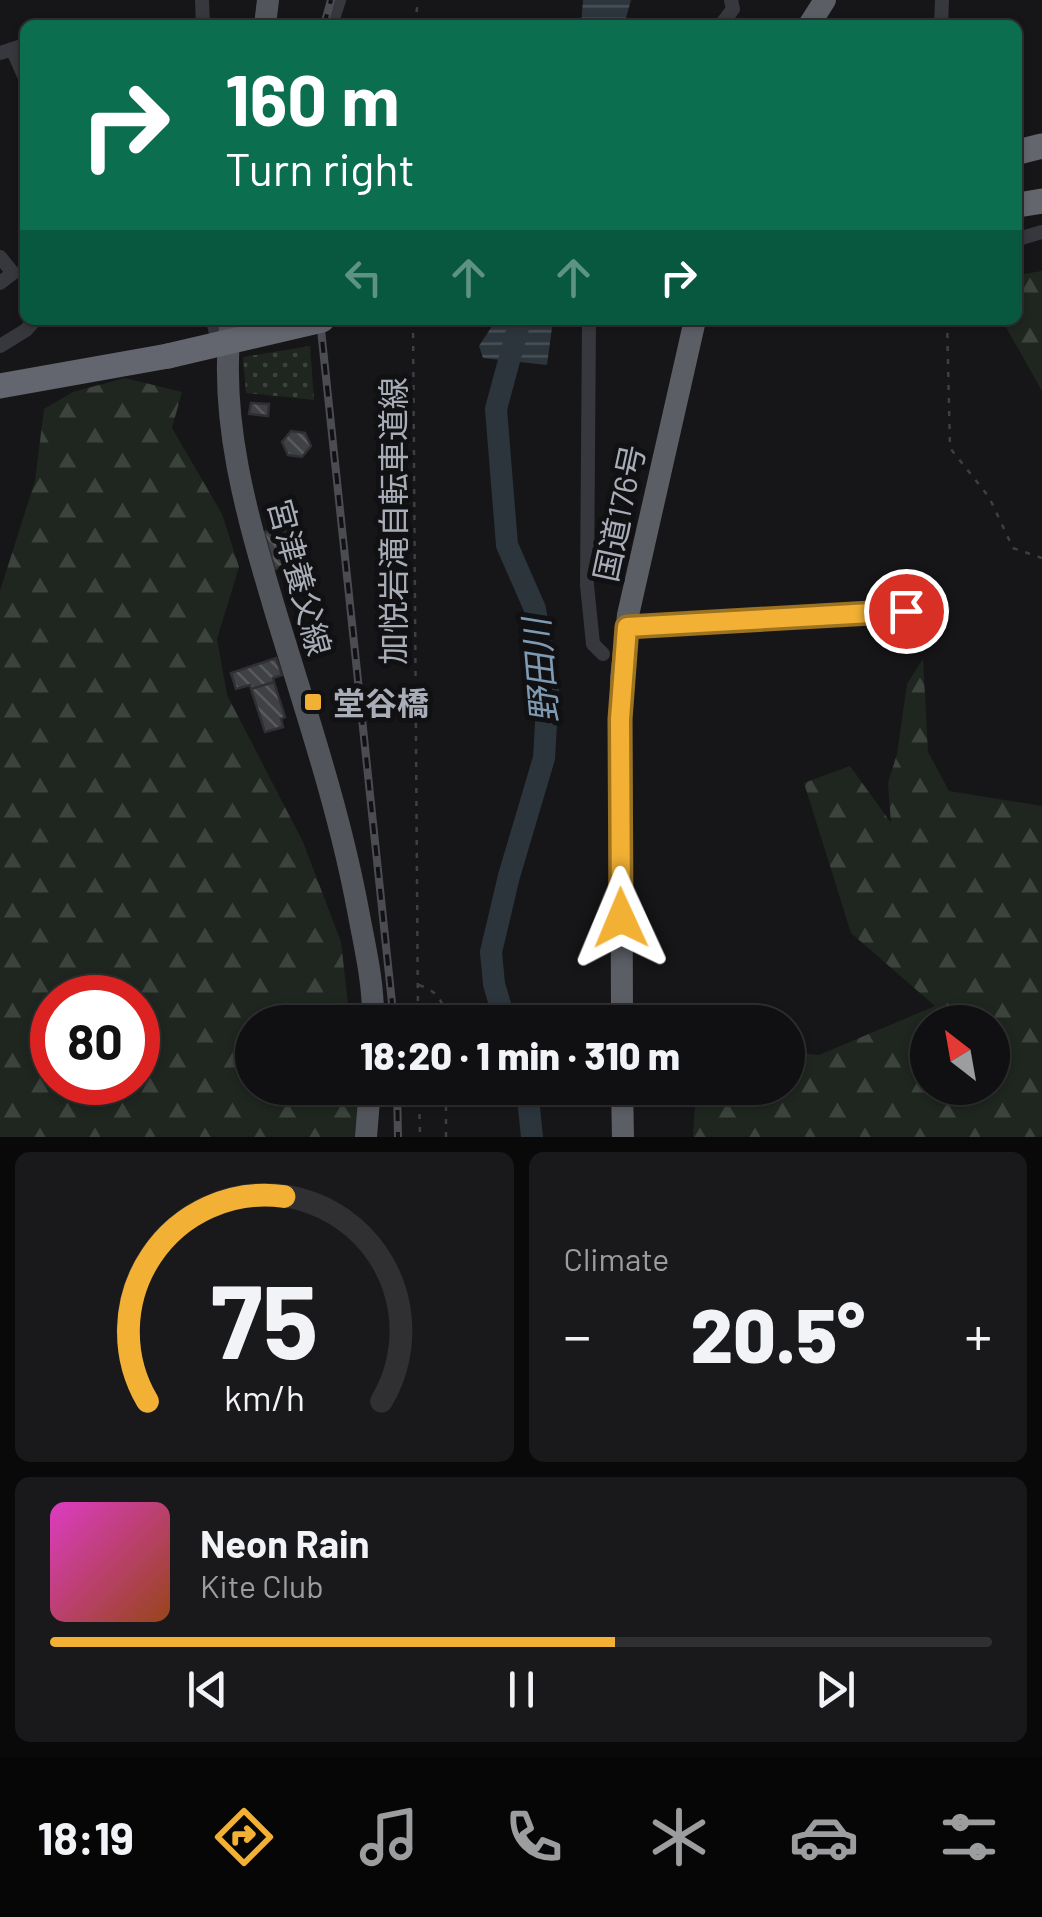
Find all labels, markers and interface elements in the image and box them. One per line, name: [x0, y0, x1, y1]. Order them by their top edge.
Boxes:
text: 160 m: [225, 56, 400, 140]
icon: right: [60, 60, 190, 190]
text: Turn right: [225, 141, 415, 195]
icon: left: [336, 250, 391, 305]
icon: ahead: [441, 250, 496, 305]
icon: ahead: [546, 250, 601, 305]
icon: right: [651, 250, 706, 305]
street label: 加悦岩滝自転車道線: [373, 377, 411, 665]
street label: 国道176号: [585, 441, 651, 585]
street label: 宮津養父線: [262, 495, 340, 659]
pin: [864, 569, 949, 654]
icon: arrive: [879, 584, 934, 639]
water label: 野田川: [513, 613, 564, 725]
place label: 堂谷橋: [333, 683, 429, 721]
marker: 堂谷橋: [302, 691, 324, 713]
position arrow: [569, 866, 673, 970]
speed limit sign: 80: [30, 975, 160, 1105]
north arrow: [910, 1005, 1010, 1105]
map controls: [910, 1005, 1010, 1105]
text: 18:20 · 1 min · 310 m: [360, 1032, 680, 1078]
text: Climate: [564, 1239, 669, 1277]
text: 75: [210, 1255, 318, 1380]
text: 20.5°: [690, 1288, 865, 1378]
text: −: [564, 1301, 591, 1367]
text: +: [964, 1301, 992, 1367]
text: km/h: [224, 1375, 305, 1418]
text: Neon Rain: [200, 1520, 369, 1566]
text: Kite Club: [200, 1566, 324, 1604]
icon: previous: [180, 1662, 235, 1717]
icon: pause: [494, 1662, 549, 1717]
icon: next: [808, 1662, 863, 1717]
icon: directions: [209, 1802, 279, 1872]
icon: music: [354, 1802, 424, 1872]
icon: phone: [499, 1802, 569, 1872]
icon: climate: [644, 1802, 714, 1872]
icon: car: [789, 1802, 859, 1872]
icon: filters: [934, 1802, 1004, 1872]
text: 18:19: [38, 1810, 134, 1864]

